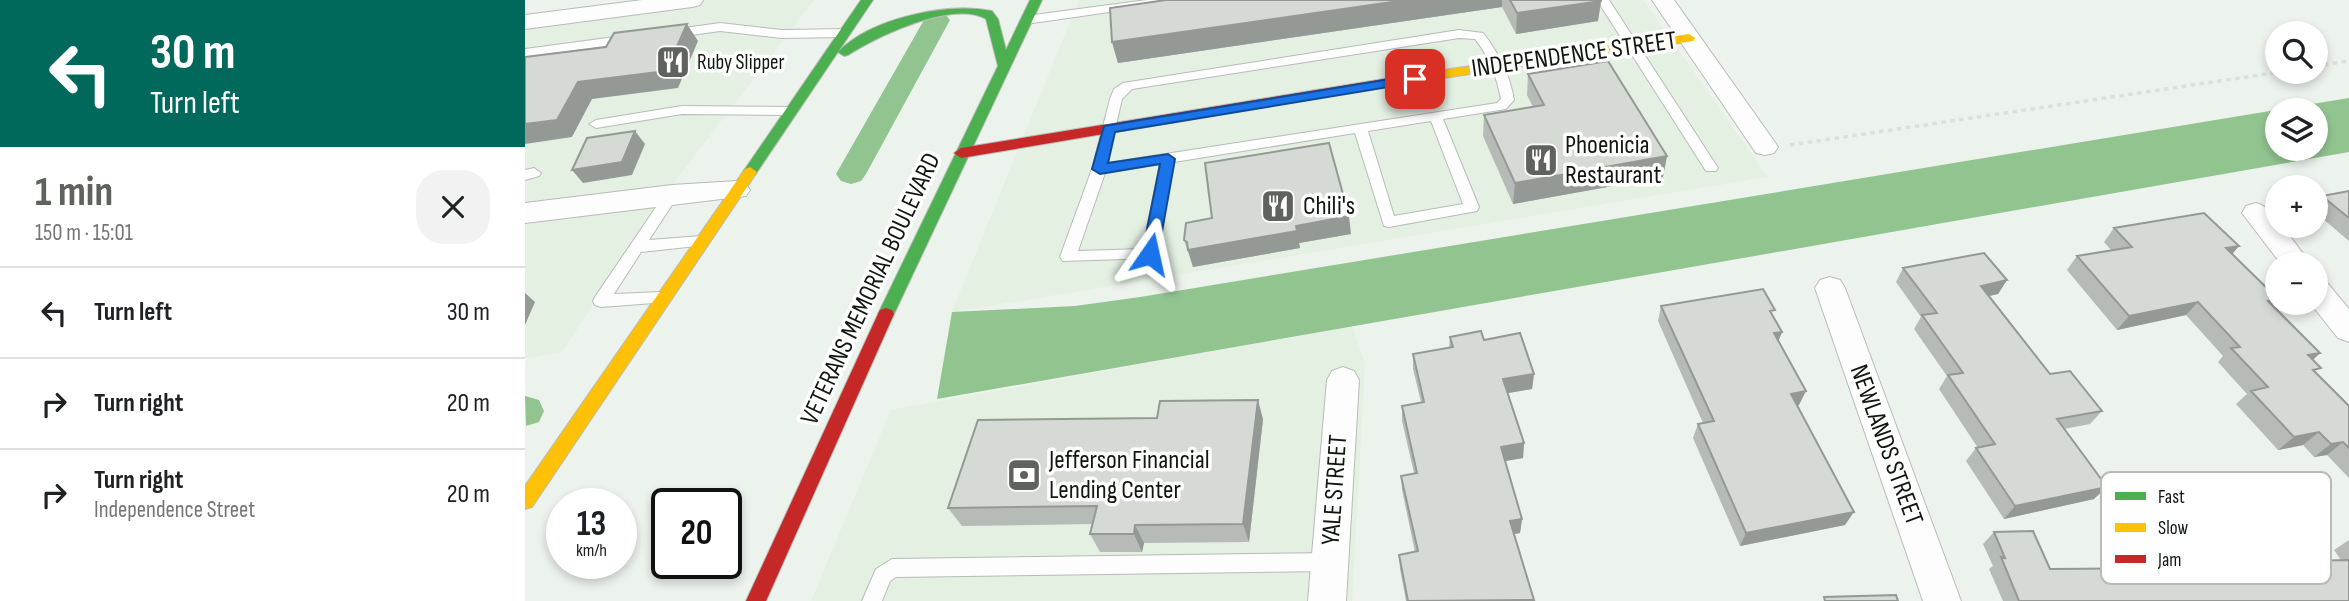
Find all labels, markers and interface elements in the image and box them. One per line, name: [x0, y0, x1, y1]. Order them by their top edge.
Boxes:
map controls: [2265, 21, 2328, 315]
button: search: [2265, 21, 2328, 84]
text: 30 m: [150, 24, 235, 83]
street label: INDEPENDENCE STREET: [1470, 25, 1678, 85]
icon: left: [35, 28, 126, 119]
restaurant icon: Ruby Slipper: [654, 43, 692, 81]
pin: [1385, 49, 1445, 109]
place label: Ruby Slipper: [697, 50, 785, 75]
icon: arrive: [1396, 60, 1434, 98]
text: Turn left: [150, 84, 240, 123]
button: layers: [2265, 98, 2328, 161]
place label: Phoenicia Restaurant: [1565, 130, 1662, 191]
restaurant icon: Phoenicia Restaurant: [1522, 141, 1560, 179]
street label: VETERANS MEMORIAL BOULEVARD: [794, 148, 948, 430]
text: 1 min: [35, 167, 113, 218]
button: close: [416, 170, 490, 244]
button: +: [2265, 175, 2328, 238]
restaurant icon: Chili's: [1259, 187, 1297, 225]
place label: Chili's: [1303, 191, 1355, 222]
position arrow: [1113, 217, 1187, 291]
text: 150 m · 15:01: [35, 219, 133, 247]
button: −: [2265, 252, 2328, 315]
icon: left: [35, 294, 73, 332]
text: Turn left: [94, 297, 172, 328]
text: 30 m: [447, 297, 490, 328]
street label: NEWLANDS STREET: [1843, 361, 1929, 529]
icon: right: [35, 385, 73, 423]
text: Turn right: [94, 388, 183, 419]
text: 20 m: [447, 388, 490, 419]
street label: YALE STREET: [1316, 434, 1354, 546]
place label: Jefferson Financial Lending Center: [1048, 445, 1209, 506]
bank icon: Jefferson Financial Lending Center: [1005, 456, 1043, 494]
text: Turn right: [94, 465, 183, 496]
legend: [2101, 472, 2331, 584]
icon: right: [35, 476, 73, 514]
text: 20 m: [447, 479, 490, 510]
text: Fast: [2158, 486, 2185, 509]
speed limit sign: 20: [651, 488, 742, 579]
text: Independence Street: [94, 496, 255, 524]
text: 13: [577, 503, 606, 546]
text: Slow: [2158, 517, 2188, 540]
text: km/h: [576, 540, 607, 561]
text: Jam: [2157, 549, 2181, 572]

